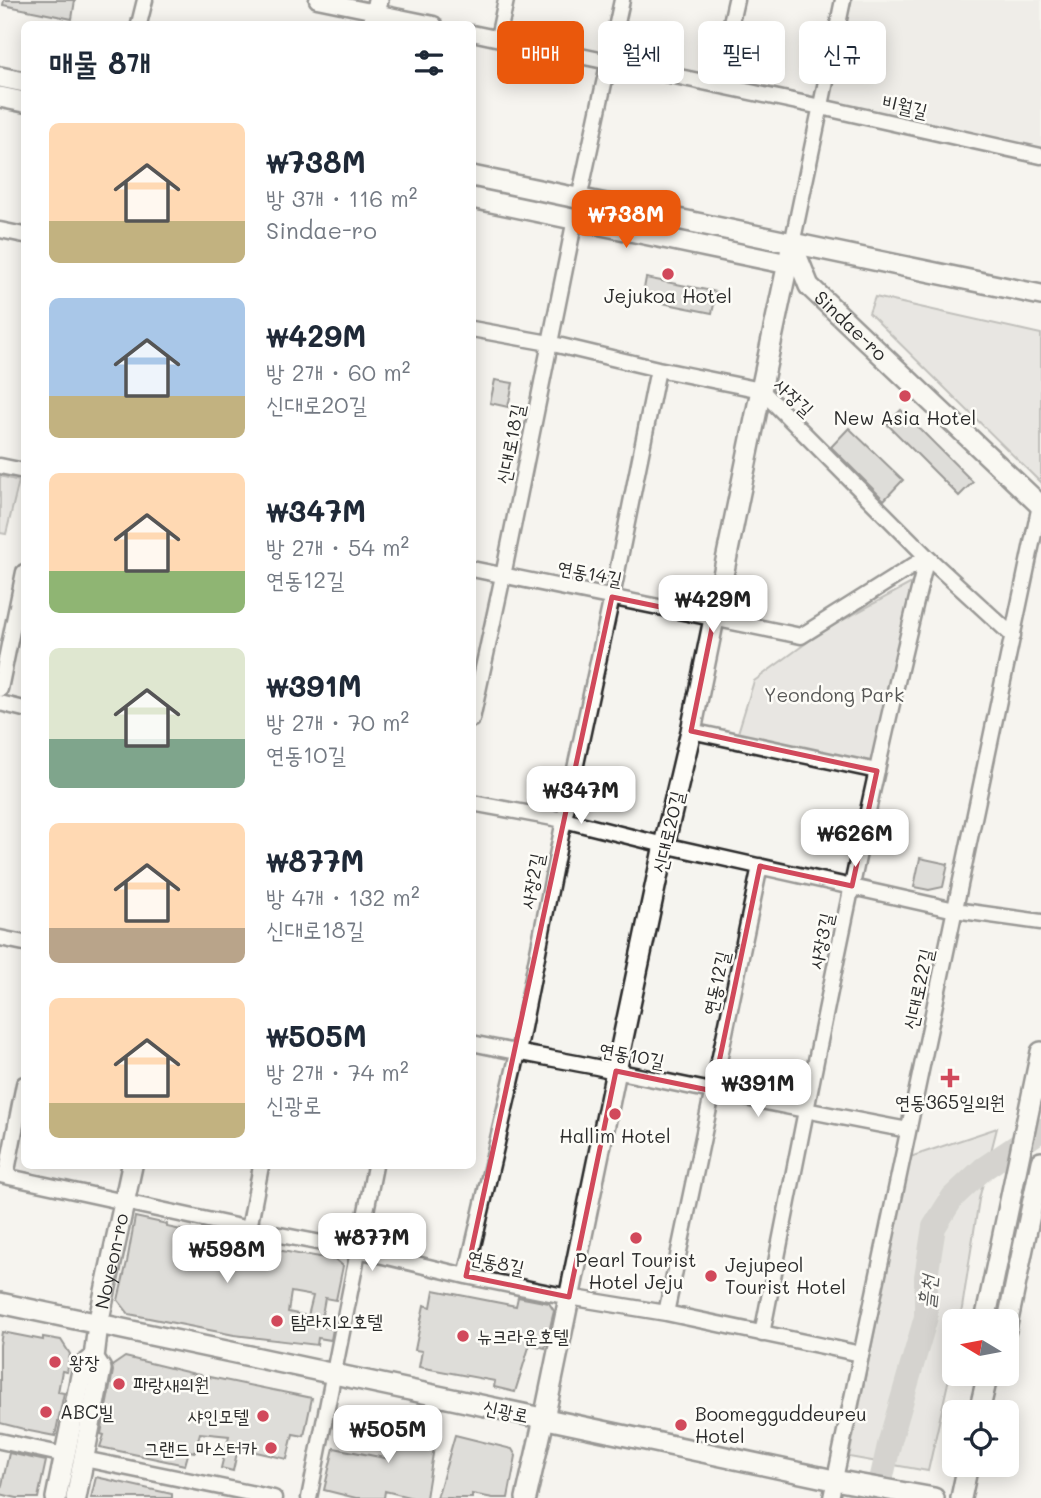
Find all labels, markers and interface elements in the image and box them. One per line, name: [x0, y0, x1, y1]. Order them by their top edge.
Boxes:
chip: 매매: [497, 21, 584, 84]
chip: 월세: [598, 21, 684, 84]
chip: 필터: [698, 21, 785, 84]
chip: 신규: [799, 21, 886, 84]
text: 매물 8개: [49, 42, 151, 82]
icon: filters: [410, 44, 448, 82]
street label: 비월길: [880, 88, 930, 123]
text: ₩738M: [266, 141, 366, 181]
icon: home: [105, 151, 189, 235]
text: 방 3개 · 116 m²: [266, 183, 417, 213]
pin: ₩738M: [577, 190, 675, 250]
text: ₩738M: [588, 198, 664, 228]
text: Sindae-ro: [266, 215, 377, 245]
marker: Jejukoa Hotel: [660, 266, 676, 282]
place label: Jejukoa Hotel: [604, 283, 732, 308]
street label: Sindae-ro: [809, 285, 893, 366]
text: ₩429M: [266, 315, 366, 355]
icon: home: [105, 326, 189, 410]
text: 방 2개 · 60 m²: [266, 357, 410, 387]
street label: 사장길: [769, 372, 820, 421]
marker: New Asia Hotel: [897, 388, 913, 404]
text: 신대로20길: [266, 389, 367, 419]
street label: 신대로18길: [489, 402, 530, 486]
place label: New Asia Hotel: [834, 405, 976, 430]
text: ₩347M: [266, 490, 366, 530]
icon: home: [105, 501, 189, 585]
text: 방 2개 · 54 m²: [266, 532, 409, 562]
street label: 연동14길: [556, 554, 625, 591]
text: 연동12길: [266, 564, 345, 594]
pin: ₩429M: [664, 576, 762, 635]
text: ₩429M: [675, 583, 751, 613]
text: ₩391M: [266, 665, 362, 705]
icon: home: [105, 676, 189, 760]
park label: Yeondong Park: [764, 682, 904, 707]
text: 방 2개 · 70 m²: [266, 707, 409, 737]
text: 연동10길: [266, 739, 346, 769]
pin: ₩347M: [532, 766, 630, 826]
text: ₩347M: [543, 774, 619, 804]
street label: 신대로20길: [646, 788, 689, 875]
pin: ₩626M: [806, 810, 904, 869]
text: ₩626M: [817, 817, 893, 847]
text: ₩877M: [266, 840, 365, 880]
icon: home: [105, 851, 189, 935]
street label: 사장2길: [514, 851, 549, 911]
text: 방 4개 · 132 m²: [266, 882, 420, 912]
street label: 사장3길: [802, 910, 839, 971]
text: 신대로18길: [266, 914, 364, 944]
street label: 신대로22길: [897, 946, 938, 1032]
street label: 연동12길: [697, 949, 734, 1017]
text: ₩505M: [266, 1015, 367, 1055]
icon: home: [105, 1026, 189, 1110]
street label: 연동10길: [597, 1036, 667, 1073]
text: 방 2개 · 74 m²: [266, 1057, 409, 1087]
pin: ₩391M: [709, 1060, 807, 1119]
text: ₩391M: [721, 1067, 795, 1097]
marker: 연동365일의원: [940, 1068, 960, 1088]
text: 신광로: [266, 1089, 322, 1119]
place label: 연동365일의원: [895, 1089, 1005, 1114]
marker: Hallim Hotel: [607, 1106, 623, 1122]
place label: Hallim Hotel: [559, 1123, 671, 1148]
street label: Noyeon-ro: [89, 1211, 134, 1311]
pin: ₩877M: [323, 1214, 421, 1273]
text: ₩877M: [334, 1221, 410, 1251]
pin: ₩598M: [178, 1226, 276, 1285]
marker: Pearl Tourist Hotel Jeju: [628, 1230, 644, 1246]
text: ₩598M: [188, 1233, 266, 1263]
street label: 연동8길: [465, 1243, 527, 1280]
place label: Pearl Tourist Hotel Jeju: [576, 1247, 696, 1294]
place label: Jejupeol Tourist Hotel: [725, 1252, 846, 1299]
marker: Jejupeol Tourist Hotel: [703, 1268, 719, 1284]
water label: 흘천: [911, 1272, 942, 1310]
place label: 탐라지오호텔: [291, 1308, 383, 1333]
north arrow: [942, 1309, 1018, 1386]
map controls: [942, 1309, 1019, 1477]
marker: 탐라지오호텔: [269, 1313, 285, 1329]
place label: 뉴크라운호텔: [477, 1323, 569, 1348]
marker: 뉴크라운호텔: [455, 1328, 471, 1344]
place label: 왕장: [69, 1349, 100, 1374]
marker: 왕장: [47, 1354, 63, 1370]
place label: 파랑새의원: [133, 1371, 209, 1396]
marker: 파랑새의원: [111, 1376, 127, 1392]
street label: 신광로: [481, 1394, 531, 1428]
place label: ABC빌: [60, 1399, 115, 1424]
button: locate: [942, 1400, 1019, 1477]
place label: Boomegguddeureu Hotel: [695, 1401, 867, 1448]
place label: 샤인모텔: [188, 1403, 249, 1428]
marker: ABC빌: [38, 1404, 54, 1420]
pin: ₩505M: [339, 1406, 437, 1465]
marker: 샤인모텔: [255, 1408, 271, 1424]
text: ₩505M: [349, 1413, 427, 1443]
marker: Boomegguddeureu Hotel: [673, 1417, 689, 1433]
place label: 그랜드 마스터카: [144, 1435, 258, 1460]
marker: 그랜드 마스터카: [263, 1440, 279, 1456]

